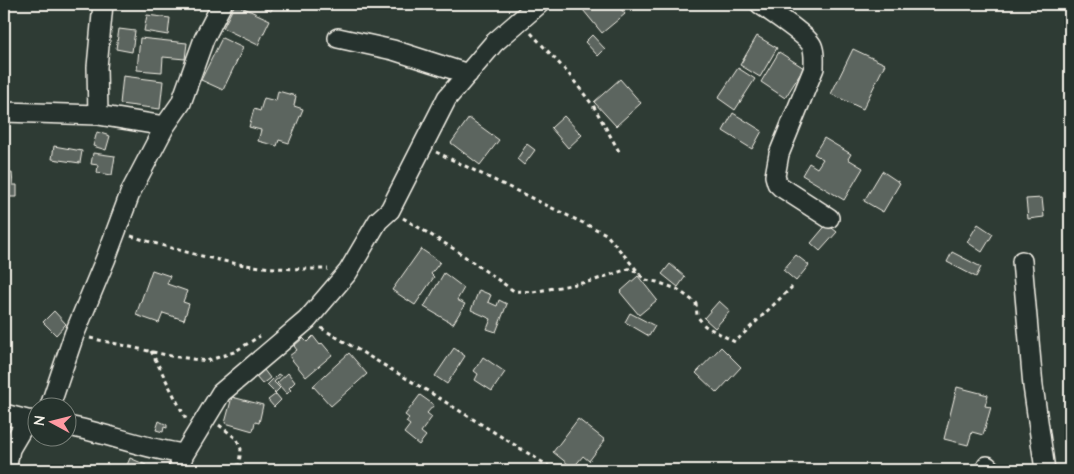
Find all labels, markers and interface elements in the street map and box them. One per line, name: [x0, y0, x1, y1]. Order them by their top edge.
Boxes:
north arrow: [28, 396, 78, 446]
text: N: [30, 415, 51, 426]

